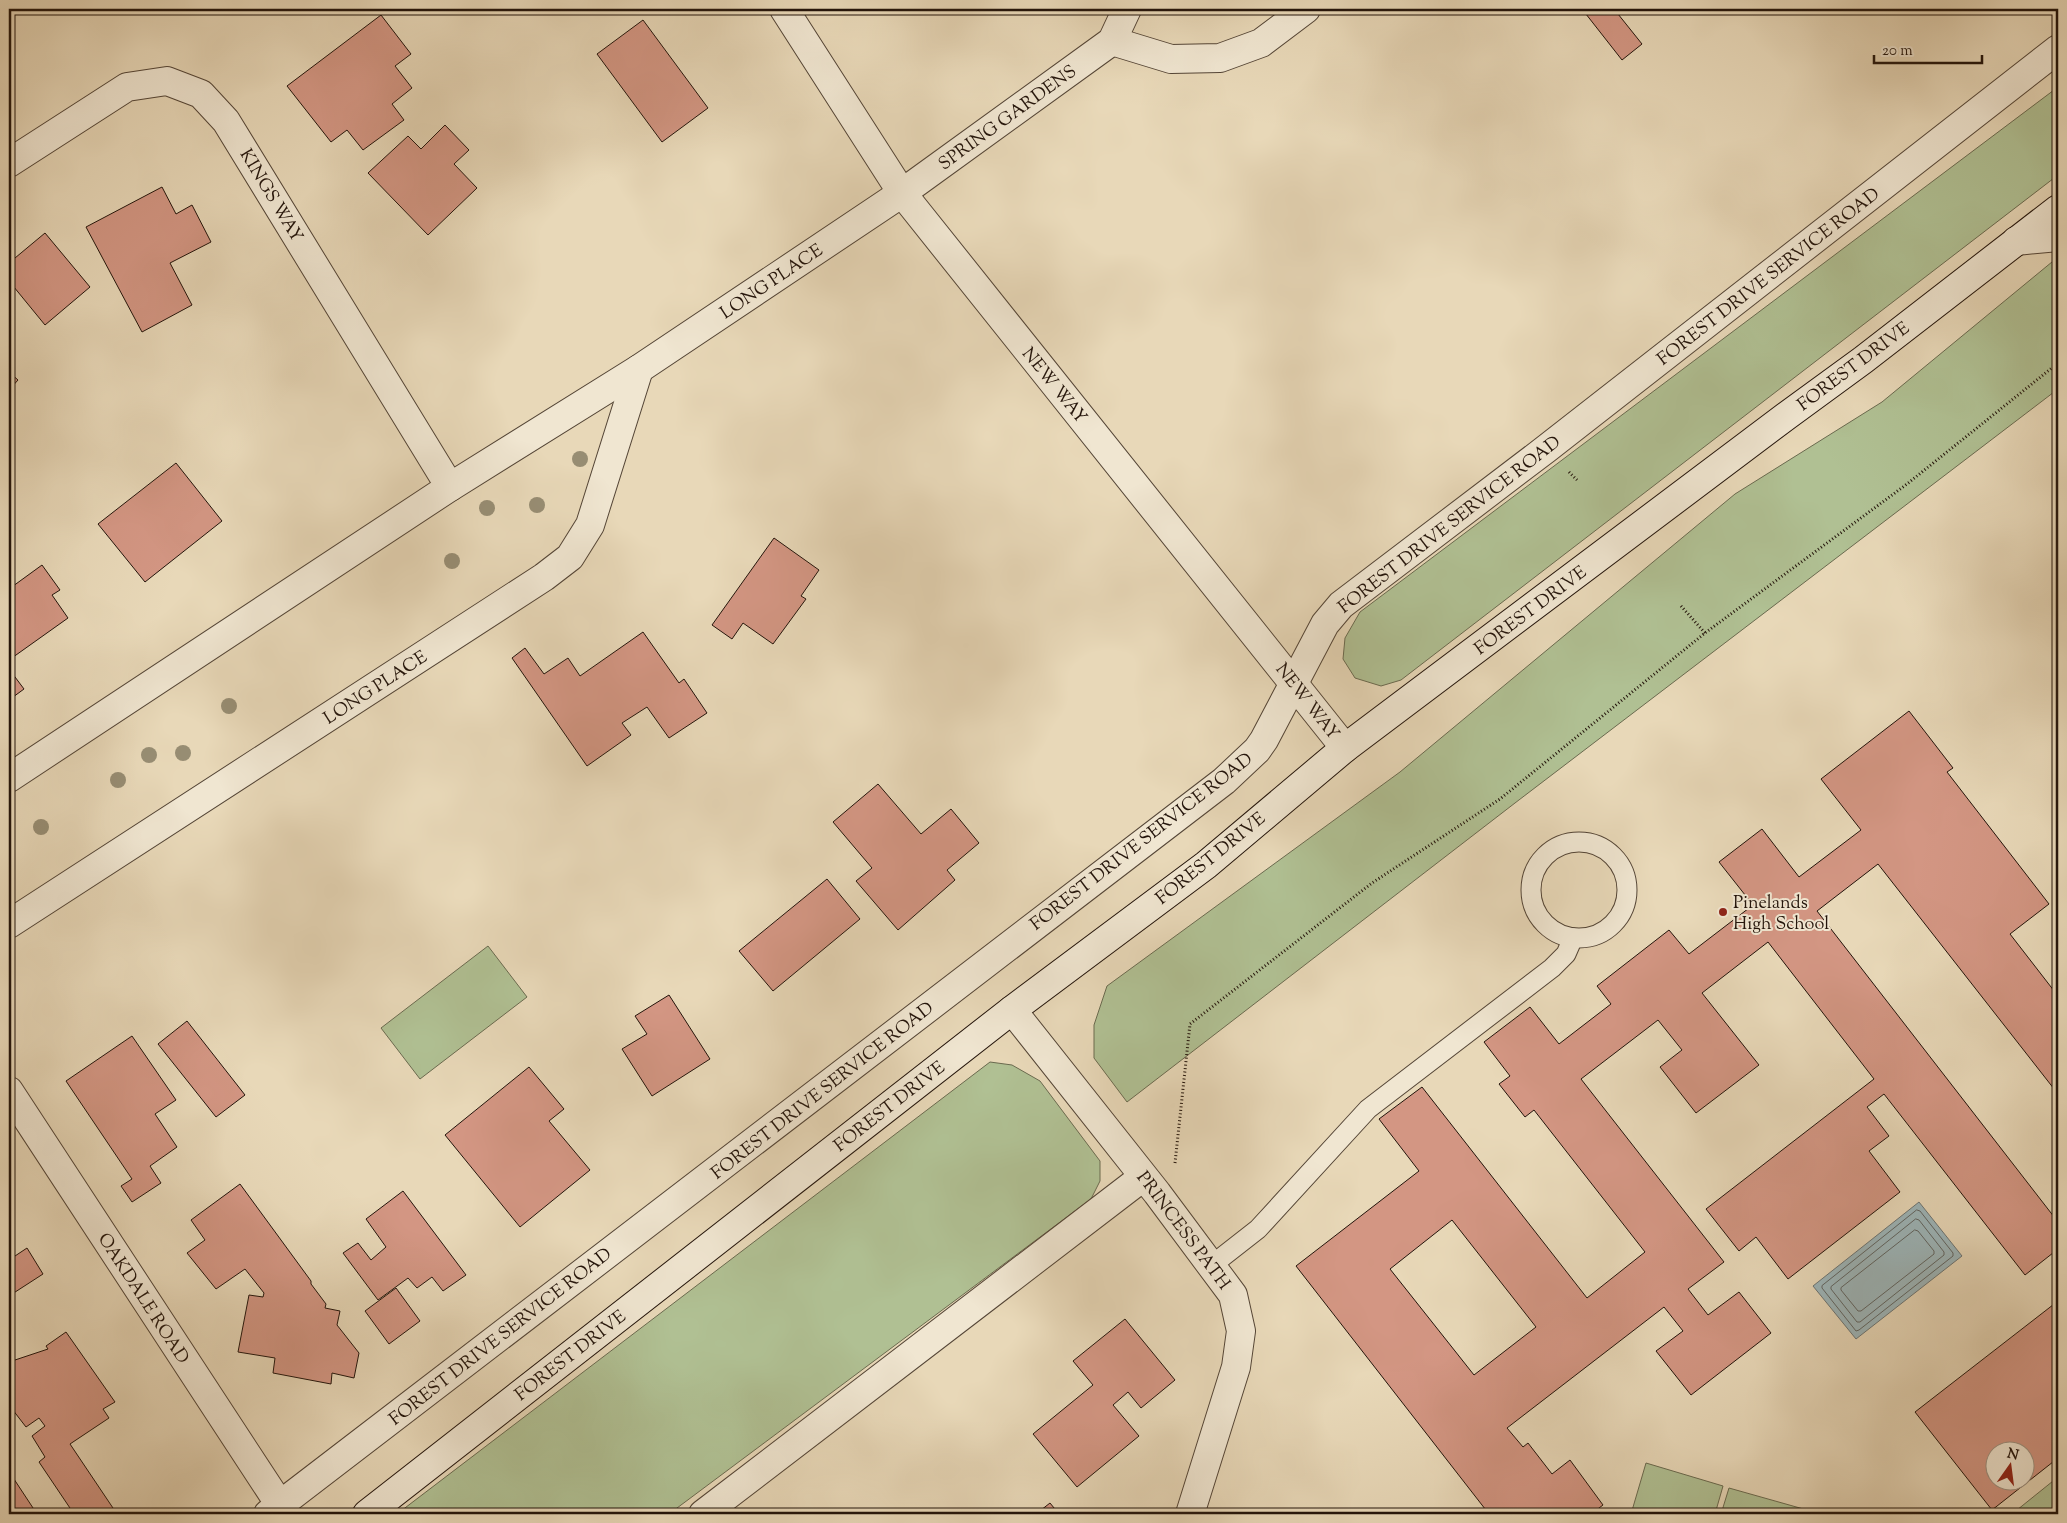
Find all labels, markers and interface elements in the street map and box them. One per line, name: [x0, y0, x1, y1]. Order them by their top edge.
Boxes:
scale bar: [1874, 32, 1982, 64]
text: 20 m: [1882, 41, 1913, 62]
street label: SPRING GARDENS: [934, 60, 1083, 178]
street label: KINGS WAY: [232, 144, 309, 248]
street label: FOREST DRIVE SERVICE ROAD: [1652, 182, 1884, 370]
street label: LONG PLACE: [716, 239, 829, 327]
street label: FOREST DRIVE: [1793, 317, 1913, 415]
street label: NEW WAY: [1015, 343, 1092, 430]
street label: FOREST DRIVE SERVICE ROAD: [1333, 430, 1565, 618]
street label: FOREST DRIVE: [1470, 561, 1590, 659]
street label: LONG PLACE: [319, 645, 433, 732]
street label: NEW WAY: [1268, 658, 1345, 746]
street label: FOREST DRIVE SERVICE ROAD: [1025, 747, 1257, 935]
street label: FOREST DRIVE: [1151, 807, 1269, 909]
place label: Pinelands High School: [1733, 891, 1829, 938]
marker: Pinelands High School: [1717, 906, 1729, 918]
street label: FOREST DRIVE SERVICE ROAD: [706, 996, 938, 1184]
street label: FOREST DRIVE: [829, 1056, 949, 1156]
street label: PRINCESS PATH: [1129, 1166, 1236, 1296]
street label: OAKDALE ROAD: [90, 1229, 194, 1370]
street label: FOREST DRIVE SERVICE ROAD: [384, 1242, 616, 1430]
street label: FOREST DRIVE: [510, 1305, 630, 1405]
north arrow: [1984, 1440, 2034, 1490]
text: N: [2005, 1444, 2021, 1466]

